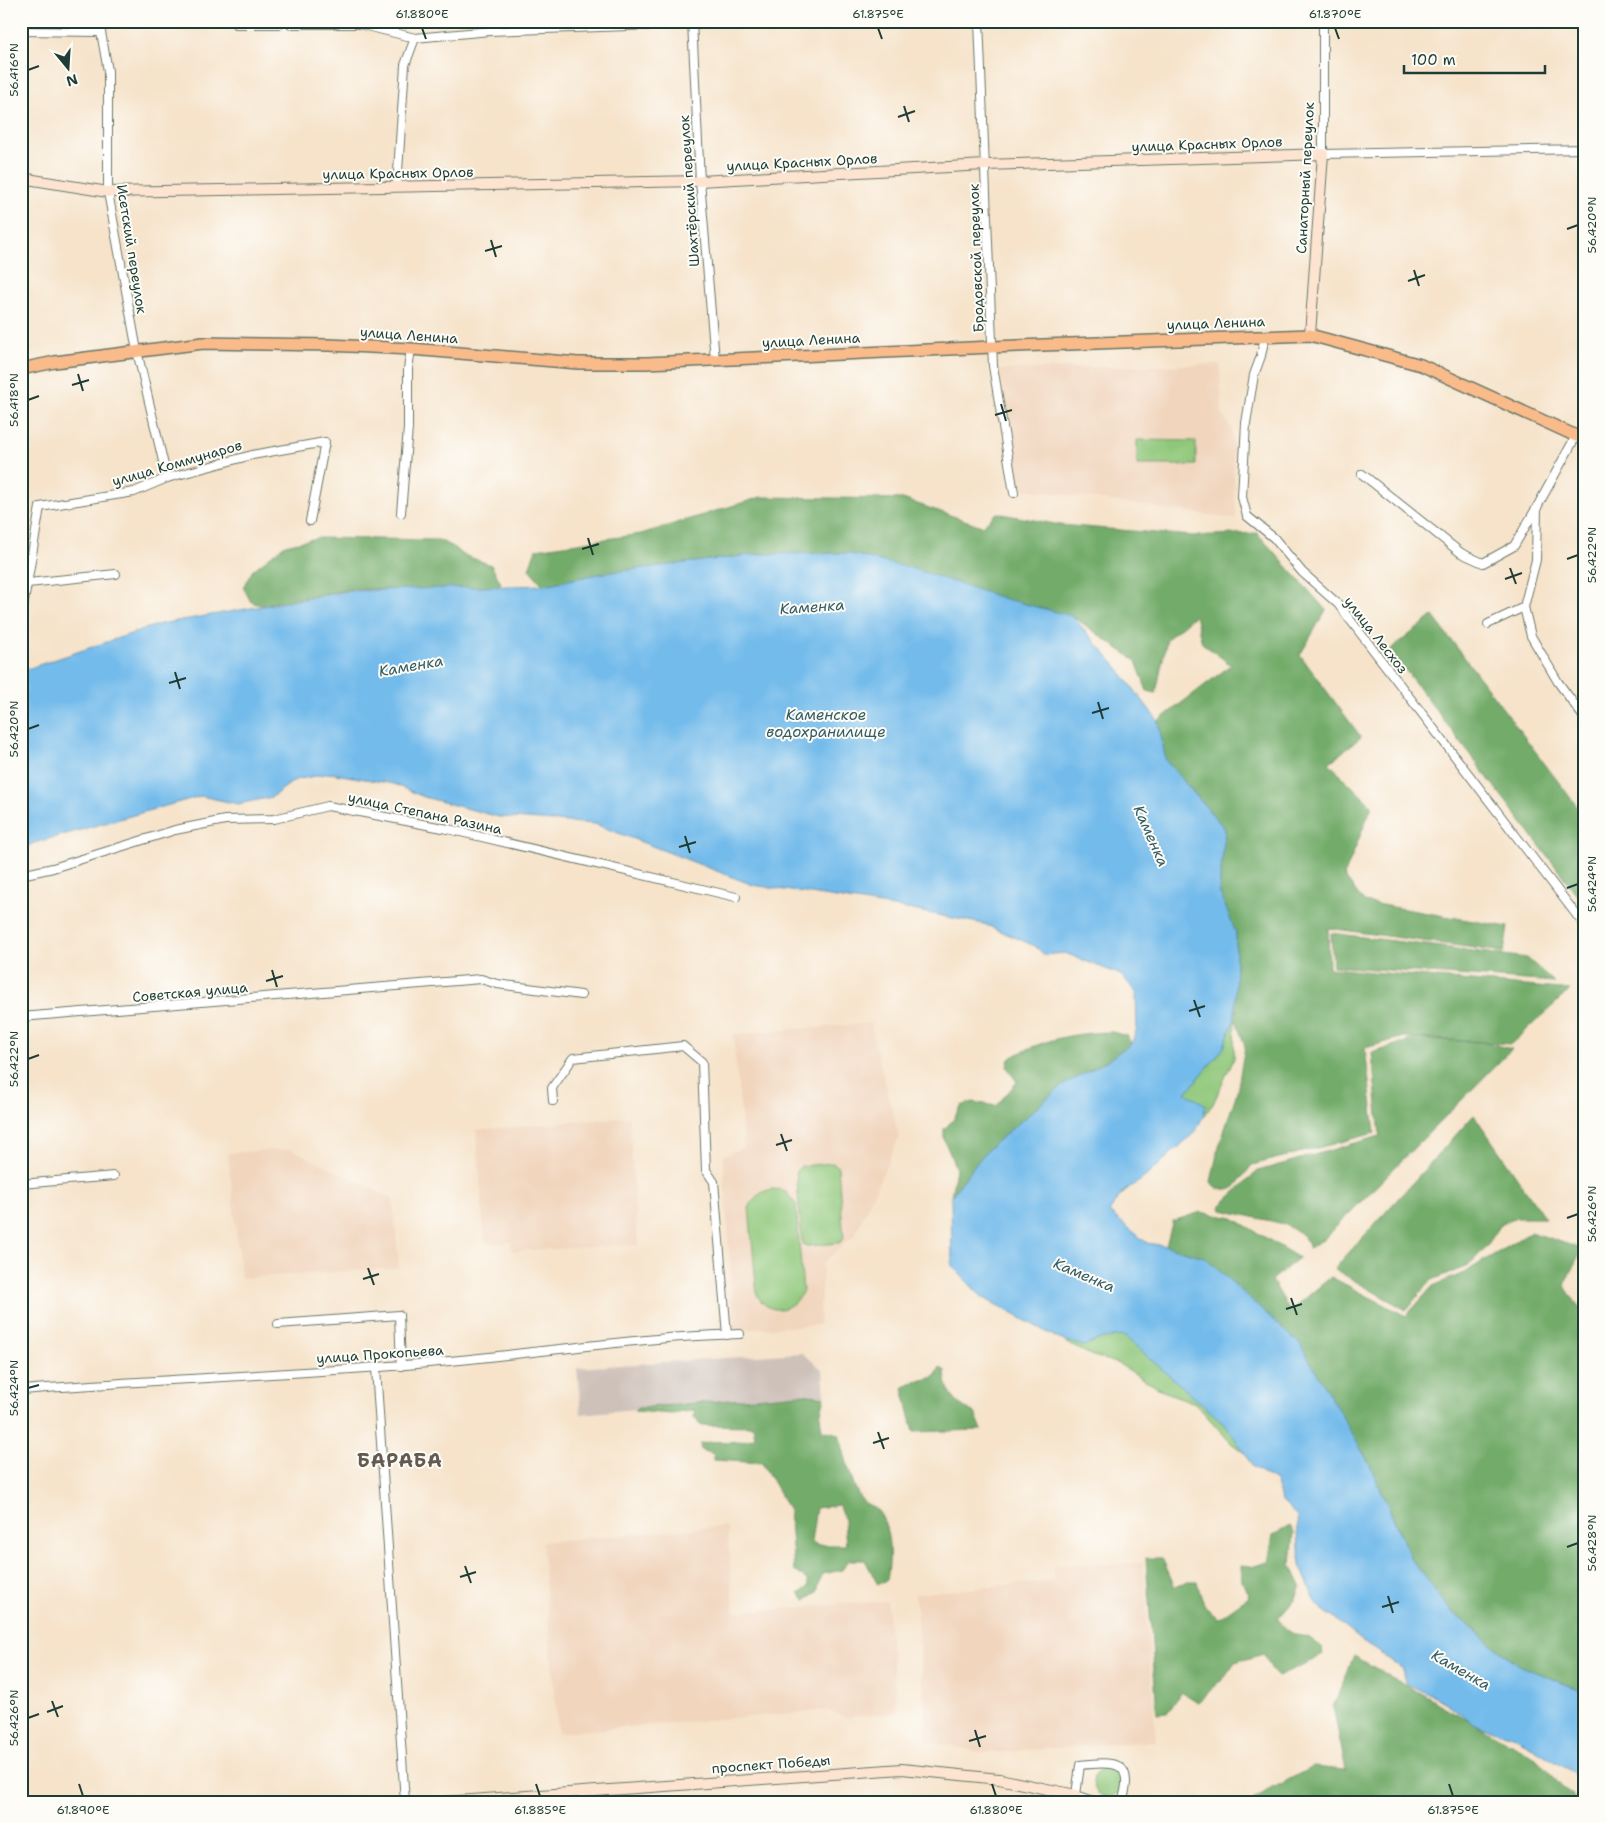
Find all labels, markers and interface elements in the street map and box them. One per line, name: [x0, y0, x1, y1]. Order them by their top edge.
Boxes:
text: 61.880°E: [395, 6, 449, 22]
text: 61.875°E: [852, 6, 904, 22]
text: 61.870°E: [1309, 6, 1361, 22]
north arrow: [42, 42, 92, 92]
scale bar: [1404, 42, 1545, 74]
text: 56.416°N: [6, 43, 22, 97]
text: 100 m: [1411, 50, 1456, 70]
text: N: [64, 70, 80, 91]
street label: Санаторный переулок: [1292, 101, 1318, 254]
street label: Шахтёрский переулок: [675, 114, 703, 267]
street label: улица Красных Орлов: [1131, 132, 1283, 156]
street label: улица Красных Орлов: [726, 149, 878, 175]
street label: улица Красных Орлов: [322, 163, 474, 183]
street label: Исетский переулок: [113, 183, 151, 316]
street label: Бродовской переулок: [964, 183, 988, 333]
text: 56.420°N: [1584, 197, 1600, 253]
street label: улица Ленина: [1167, 312, 1266, 334]
street label: улица Ленина: [359, 323, 459, 347]
street label: улица Ленина: [761, 328, 861, 352]
text: 56.418°N: [6, 373, 22, 427]
street label: улица Коммунаров: [110, 436, 244, 490]
text: 56.422°N: [1584, 527, 1600, 583]
street label: улица Лесхоз: [1340, 593, 1412, 677]
water label: Каменка: [779, 595, 845, 619]
water label: Каменка: [377, 651, 445, 681]
text: 56.420°N: [6, 701, 22, 757]
water label: Каменское водохранилище: [766, 705, 886, 742]
street label: улица Степана Разина: [346, 788, 504, 838]
water label: Каменка: [1129, 802, 1173, 870]
text: 56.424°N: [1584, 856, 1600, 912]
street label: Советская улица: [132, 978, 249, 1006]
text: 56.422°N: [6, 1031, 22, 1087]
text: 56.426°N: [1584, 1186, 1600, 1242]
water label: Каменка: [1050, 1253, 1118, 1297]
street label: улица Прокопьева: [316, 1341, 445, 1367]
text: 56.424°N: [6, 1360, 22, 1416]
district label: БАРАБА: [357, 1448, 443, 1473]
text: 56.428°N: [1584, 1515, 1600, 1571]
water label: Каменка: [1428, 1645, 1494, 1695]
text: 56.426°N: [6, 1690, 22, 1746]
street label: проспект Победы: [711, 1751, 831, 1777]
text: 61.890°E: [57, 1802, 109, 1818]
text: 61.885°E: [514, 1802, 566, 1818]
text: 61.880°E: [969, 1802, 1023, 1818]
text: 61.875°E: [1427, 1802, 1479, 1818]

